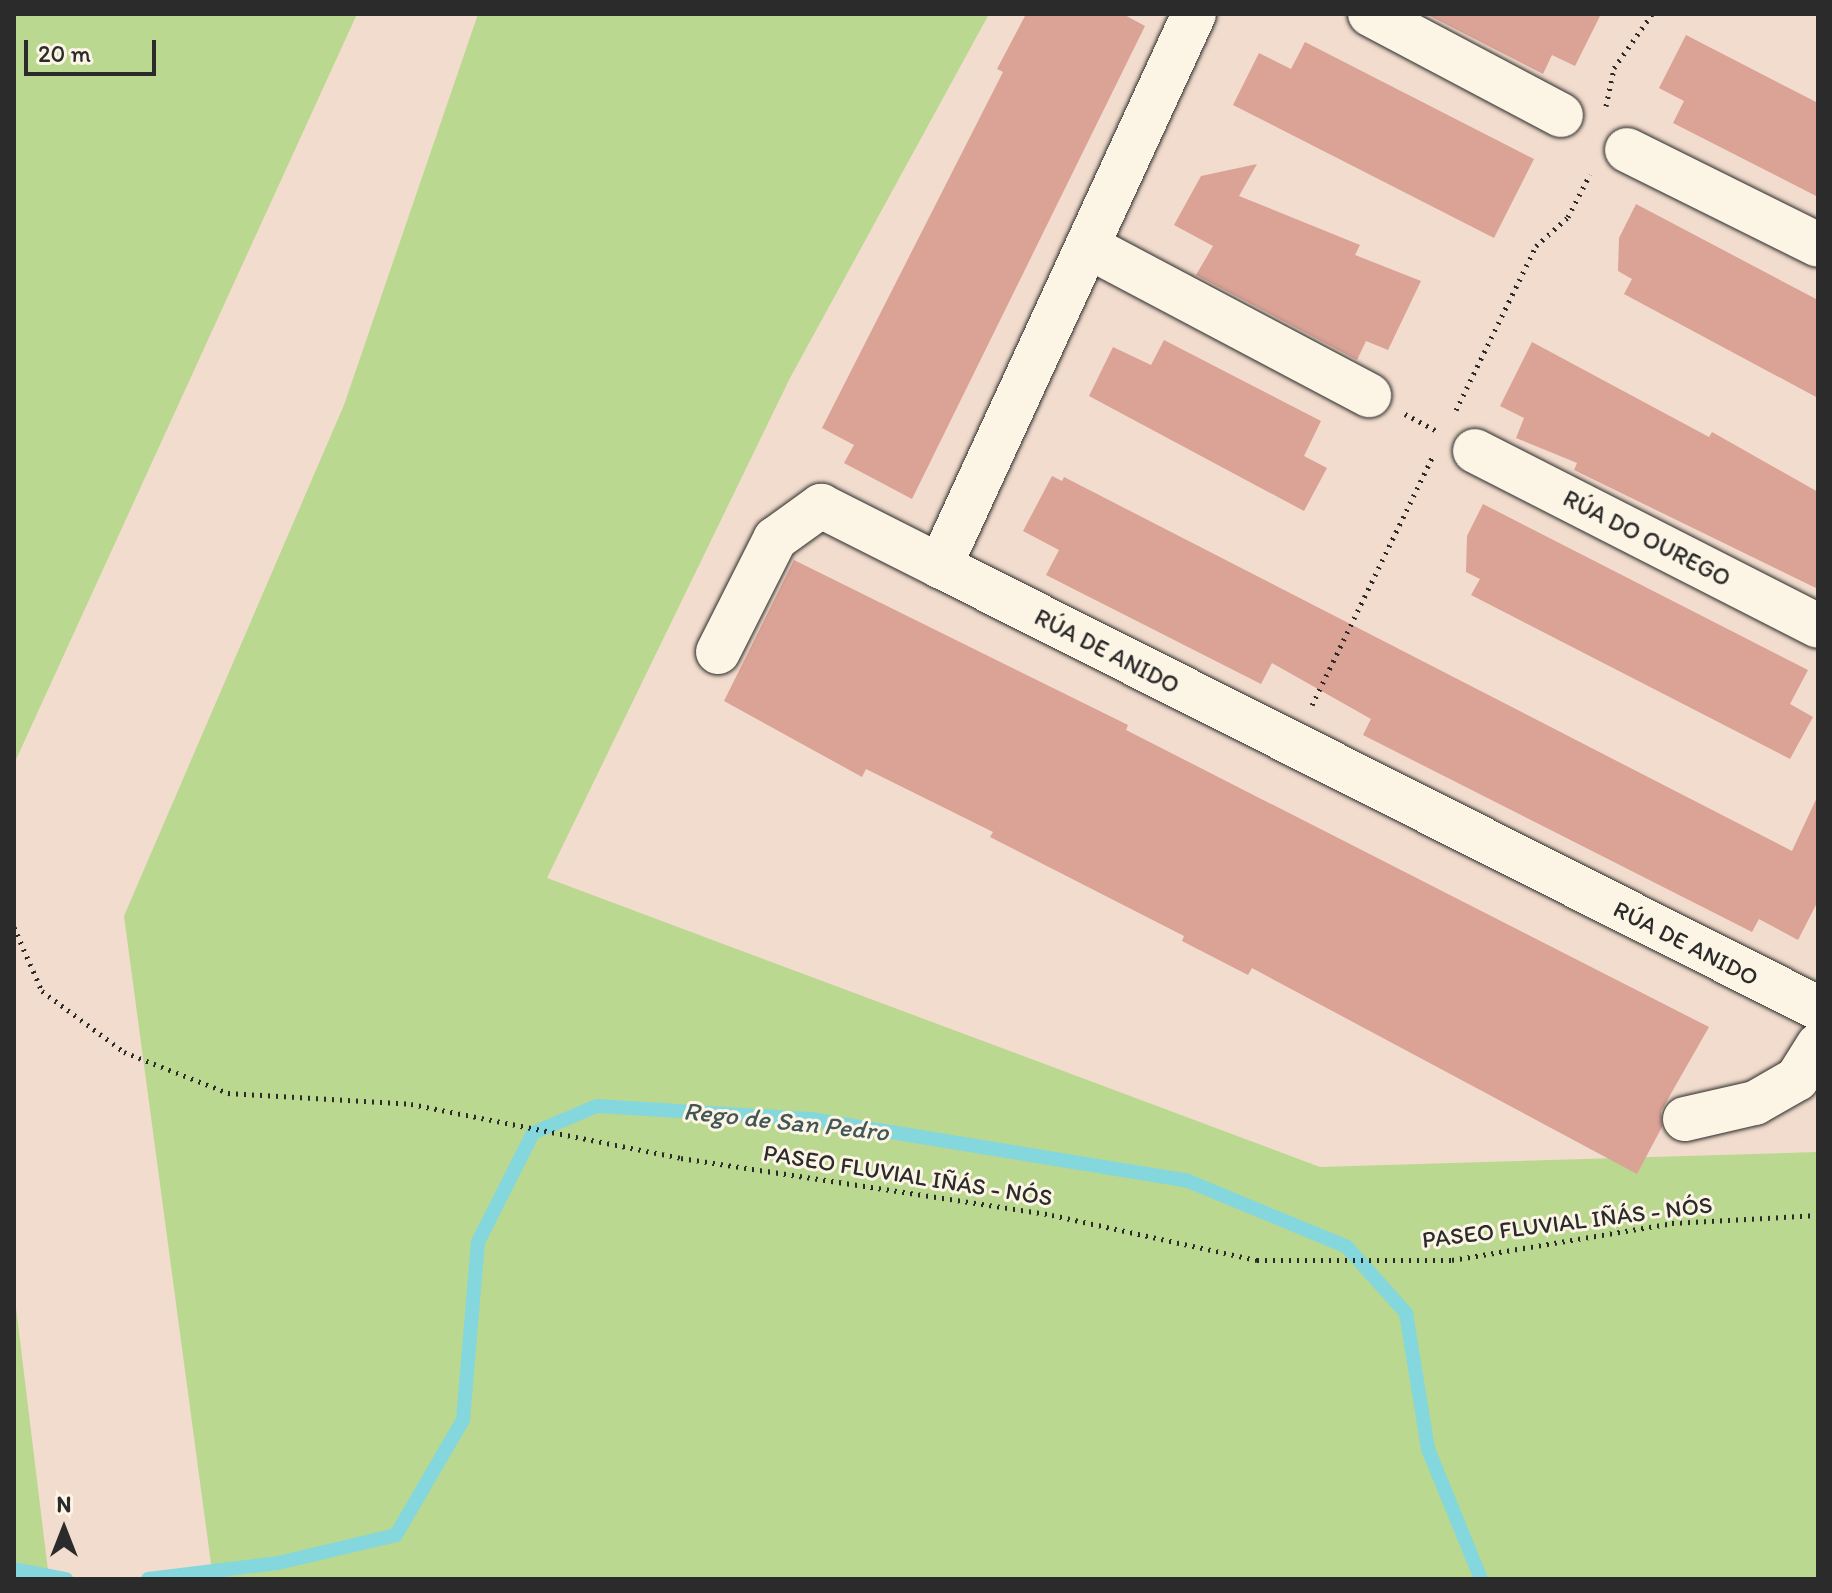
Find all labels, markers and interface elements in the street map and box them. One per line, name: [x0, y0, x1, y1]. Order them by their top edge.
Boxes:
scale bar: [28, 24, 160, 74]
text: 20 m: [38, 39, 91, 68]
street label: RÚA DO OUREGO: [1558, 483, 1736, 593]
street label: RÚA DE ANIDO: [1031, 603, 1183, 699]
street label: RÚA DE ANIDO: [1610, 895, 1762, 991]
water label: Rego de San Pedro: [682, 1096, 890, 1148]
street label: PASEO FLUVIAL IÑÁS - NÓS: [761, 1138, 1055, 1212]
street label: PASEO FLUVIAL IÑÁS - NÓS: [1420, 1190, 1714, 1254]
north arrow: [24, 1489, 104, 1569]
text: N: [57, 1491, 71, 1518]

